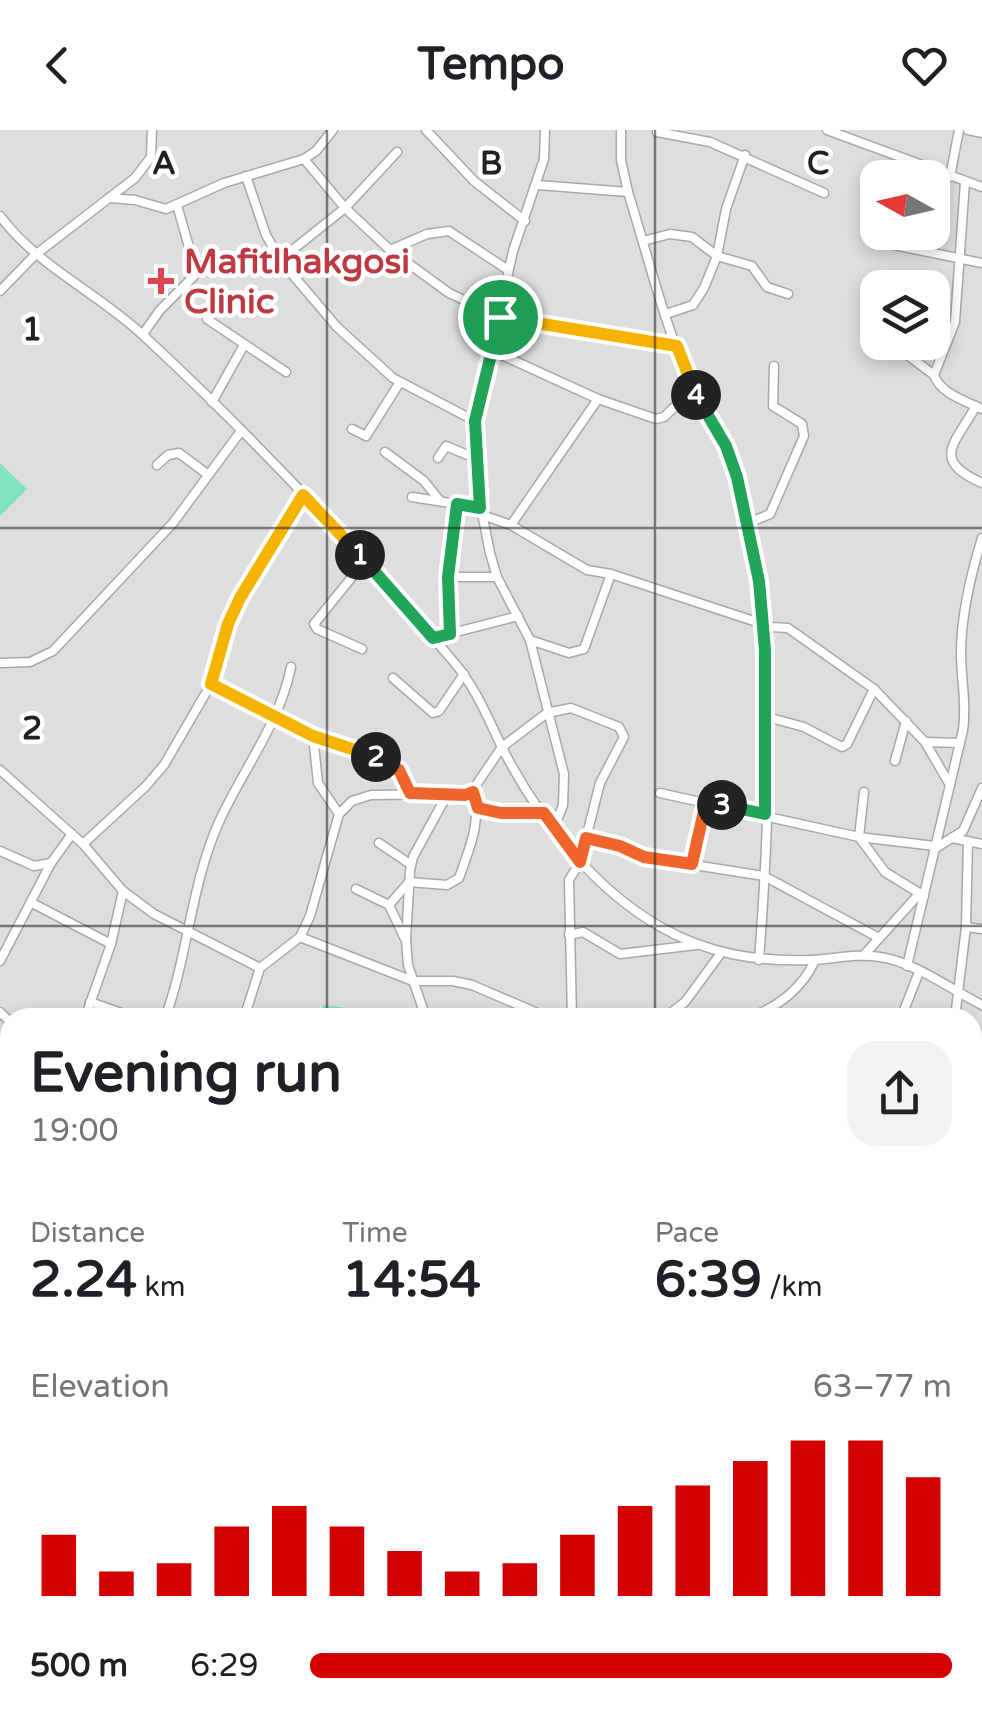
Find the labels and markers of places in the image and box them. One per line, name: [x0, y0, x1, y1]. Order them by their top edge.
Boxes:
place label: Mafitlhakgosi Clinic: [184, 241, 410, 323]
marker: Mafitlhakgosi Clinic: [148, 268, 174, 294]
pin: [458, 275, 543, 360]
pin: 4: [671, 370, 721, 420]
pin: 1: [335, 530, 385, 580]
pin: 2: [351, 732, 401, 782]
pin: 3: [697, 780, 747, 830]

